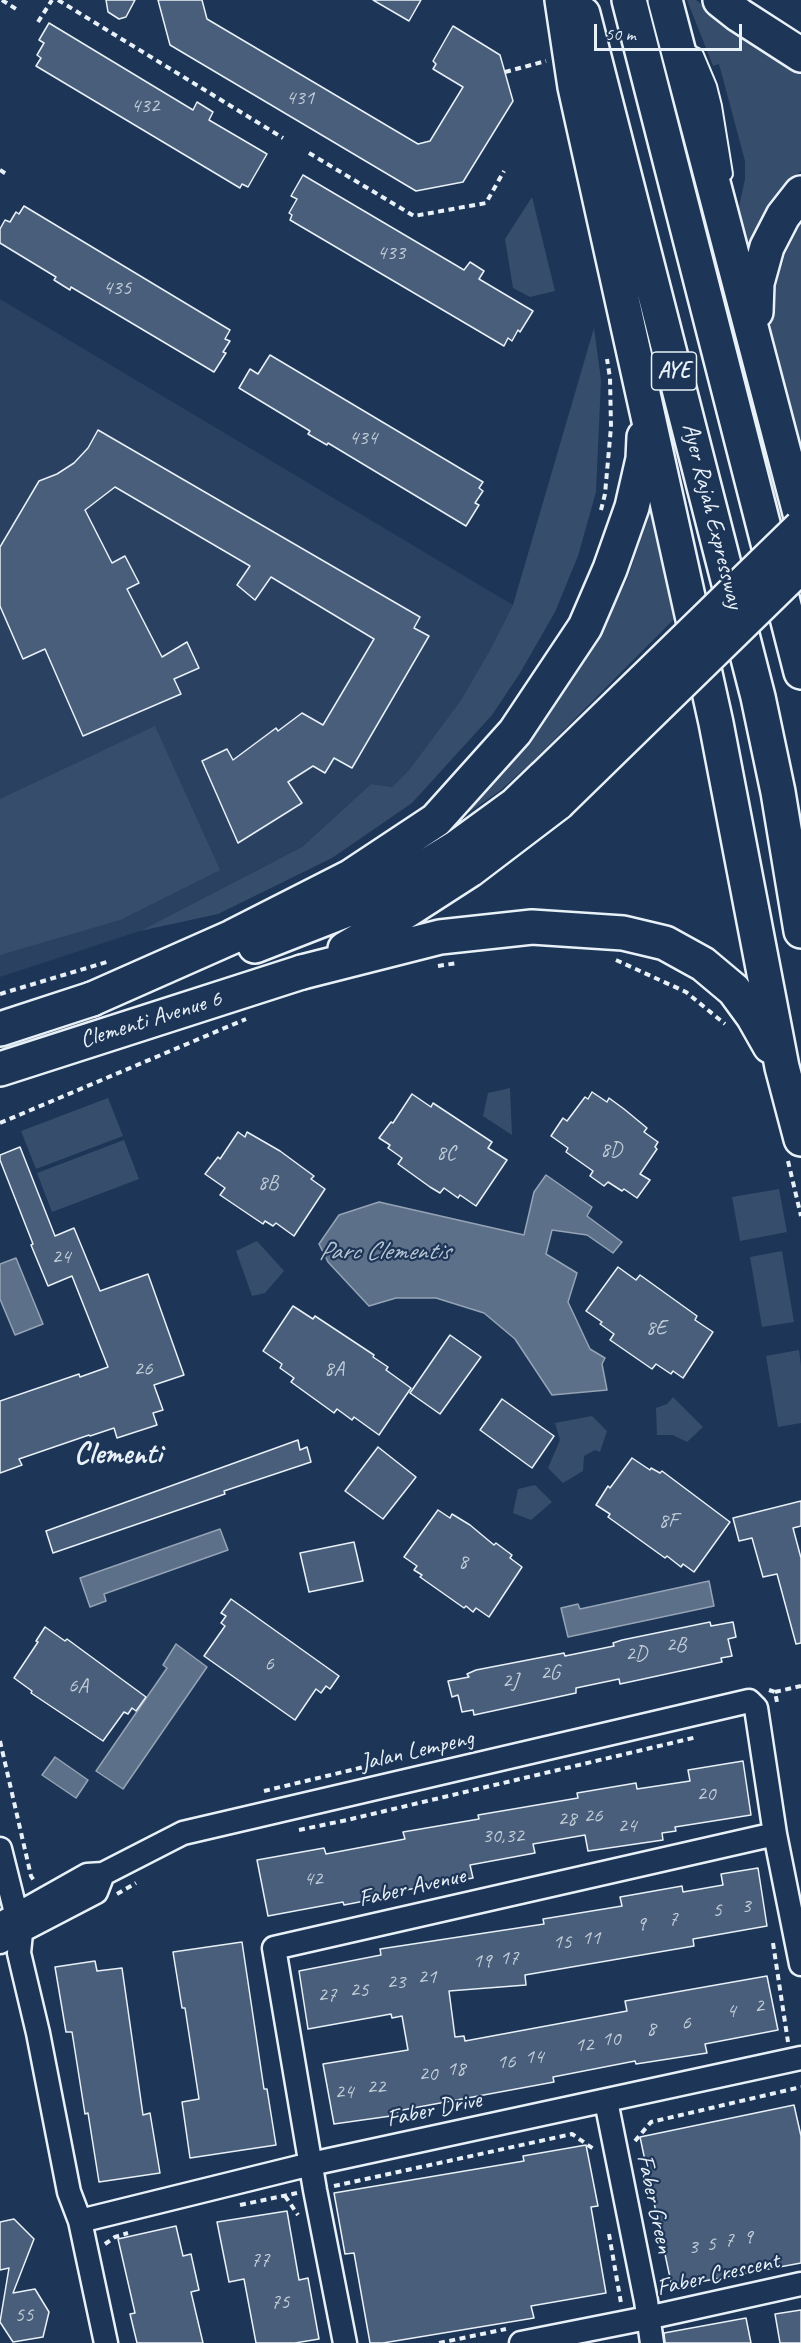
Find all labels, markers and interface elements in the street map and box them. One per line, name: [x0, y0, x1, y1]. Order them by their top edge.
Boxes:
scale bar: [597, 12, 746, 50]
text: 50 m: [605, 23, 636, 45]
house number: 431: [286, 85, 314, 111]
house number: 432: [131, 93, 159, 119]
house number: 433: [377, 240, 405, 266]
house number: 435: [103, 275, 131, 301]
road number: AYE: [652, 352, 696, 390]
street label: Ayer Rajah Expressway: [675, 420, 749, 612]
house number: 434: [349, 425, 377, 451]
street label: Clementi Avenue 6: [77, 985, 225, 1055]
house number: 8D: [600, 1137, 622, 1163]
house number: 8C: [436, 1140, 456, 1166]
house number: 8B: [258, 1170, 278, 1196]
water label: Parc Clementis: [319, 1236, 449, 1268]
house number: 24: [52, 1244, 70, 1270]
house number: 8E: [646, 1315, 666, 1341]
house number: 26: [134, 1356, 152, 1382]
house number: 8A: [324, 1356, 344, 1382]
district label: Clementi: [74, 1437, 162, 1473]
house number: 8F: [659, 1508, 677, 1534]
house number: 8: [458, 1549, 468, 1575]
house number: 2B: [666, 1632, 686, 1658]
house number: 2D: [625, 1641, 647, 1667]
house number: 6: [264, 1651, 274, 1677]
house number: 2G: [540, 1660, 560, 1686]
house number: 2J: [502, 1668, 518, 1694]
house number: 6A: [68, 1673, 88, 1699]
street label: Jalan Lempeng: [357, 1724, 477, 1778]
house number: 20: [697, 1781, 715, 1807]
house number: 26: [584, 1803, 602, 1829]
house number: 28: [558, 1806, 576, 1832]
house number: 24: [618, 1813, 636, 1839]
house number: 30,32: [482, 1823, 524, 1849]
street label: Faber Avenue: [356, 1862, 468, 1914]
house number: 42: [304, 1866, 322, 1892]
house number: 3: [741, 1893, 751, 1919]
house number: 5: [712, 1897, 722, 1923]
house number: 7: [668, 1906, 678, 1932]
house number: 9: [636, 1911, 646, 1937]
house number: 11: [582, 1925, 600, 1951]
house number: 15: [553, 1929, 571, 1955]
house number: 17: [500, 1945, 518, 1971]
house number: 19: [473, 1948, 491, 1974]
house number: 21: [418, 1964, 436, 1990]
house number: 23: [387, 1969, 405, 1995]
house number: 25: [350, 1977, 368, 2003]
house number: 27: [318, 1982, 336, 2008]
house number: 2: [754, 1993, 764, 2019]
house number: 4: [726, 1998, 736, 2024]
house number: 6: [681, 2010, 691, 2036]
house number: 8: [646, 2016, 656, 2042]
house number: 10: [602, 2026, 620, 2052]
house number: 12: [575, 2032, 593, 2058]
house number: 14: [525, 2044, 543, 2070]
house number: 16: [497, 2049, 515, 2075]
house number: 18: [447, 2056, 465, 2082]
house number: 20: [419, 2061, 437, 2087]
house number: 22: [367, 2074, 385, 2100]
house number: 24: [335, 2079, 353, 2105]
street label: Faber Drive: [384, 2086, 484, 2134]
street label: Faber Green: [630, 2152, 678, 2256]
house number: 9: [743, 2224, 753, 2250]
house number: 7: [724, 2227, 734, 2253]
house number: 5: [706, 2231, 716, 2257]
house number: 3: [688, 2234, 698, 2260]
house number: 77: [251, 2247, 269, 2273]
street label: Faber Crescent: [654, 2247, 782, 2303]
house number: 75: [271, 2289, 289, 2315]
house number: 55: [15, 2302, 33, 2328]

